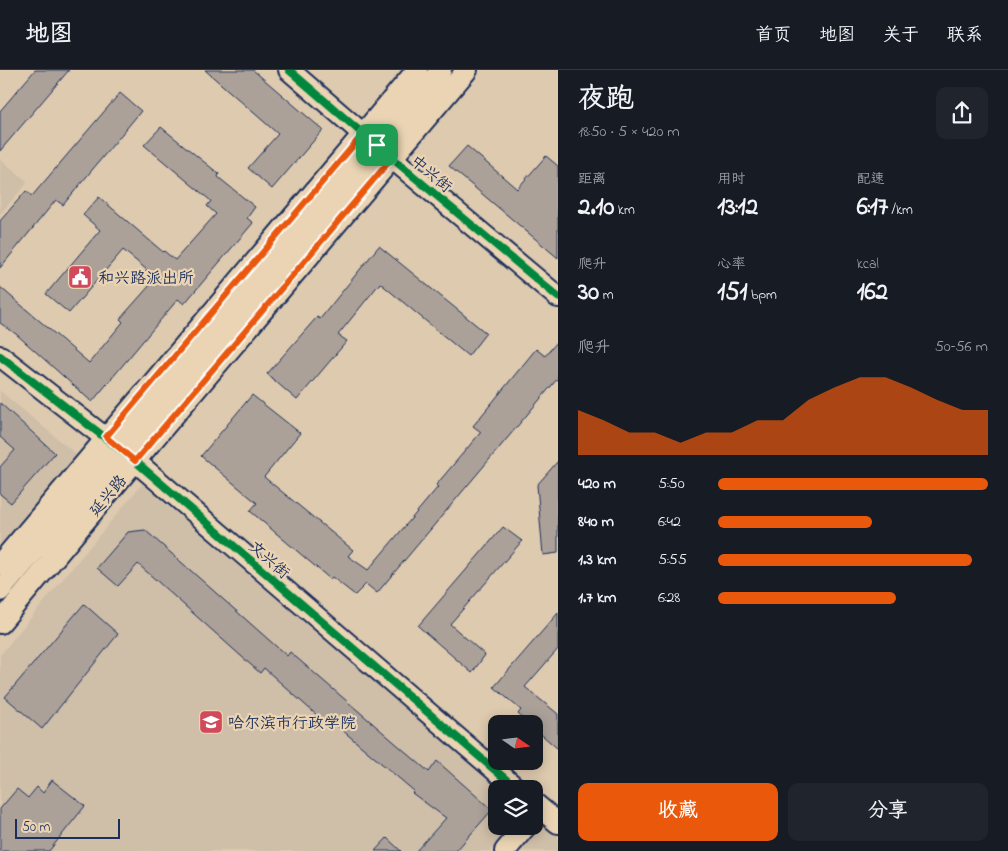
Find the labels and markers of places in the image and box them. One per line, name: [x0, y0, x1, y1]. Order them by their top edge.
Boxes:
pin: [356, 124, 398, 166]
public building icon: 和兴路派出所: [67, 264, 93, 290]
place label: 和兴路派出所: [98, 267, 194, 291]
school or university icon: 哈尔滨市行政学院: [198, 709, 224, 735]
place label: 哈尔滨市行政学院: [228, 712, 356, 736]

